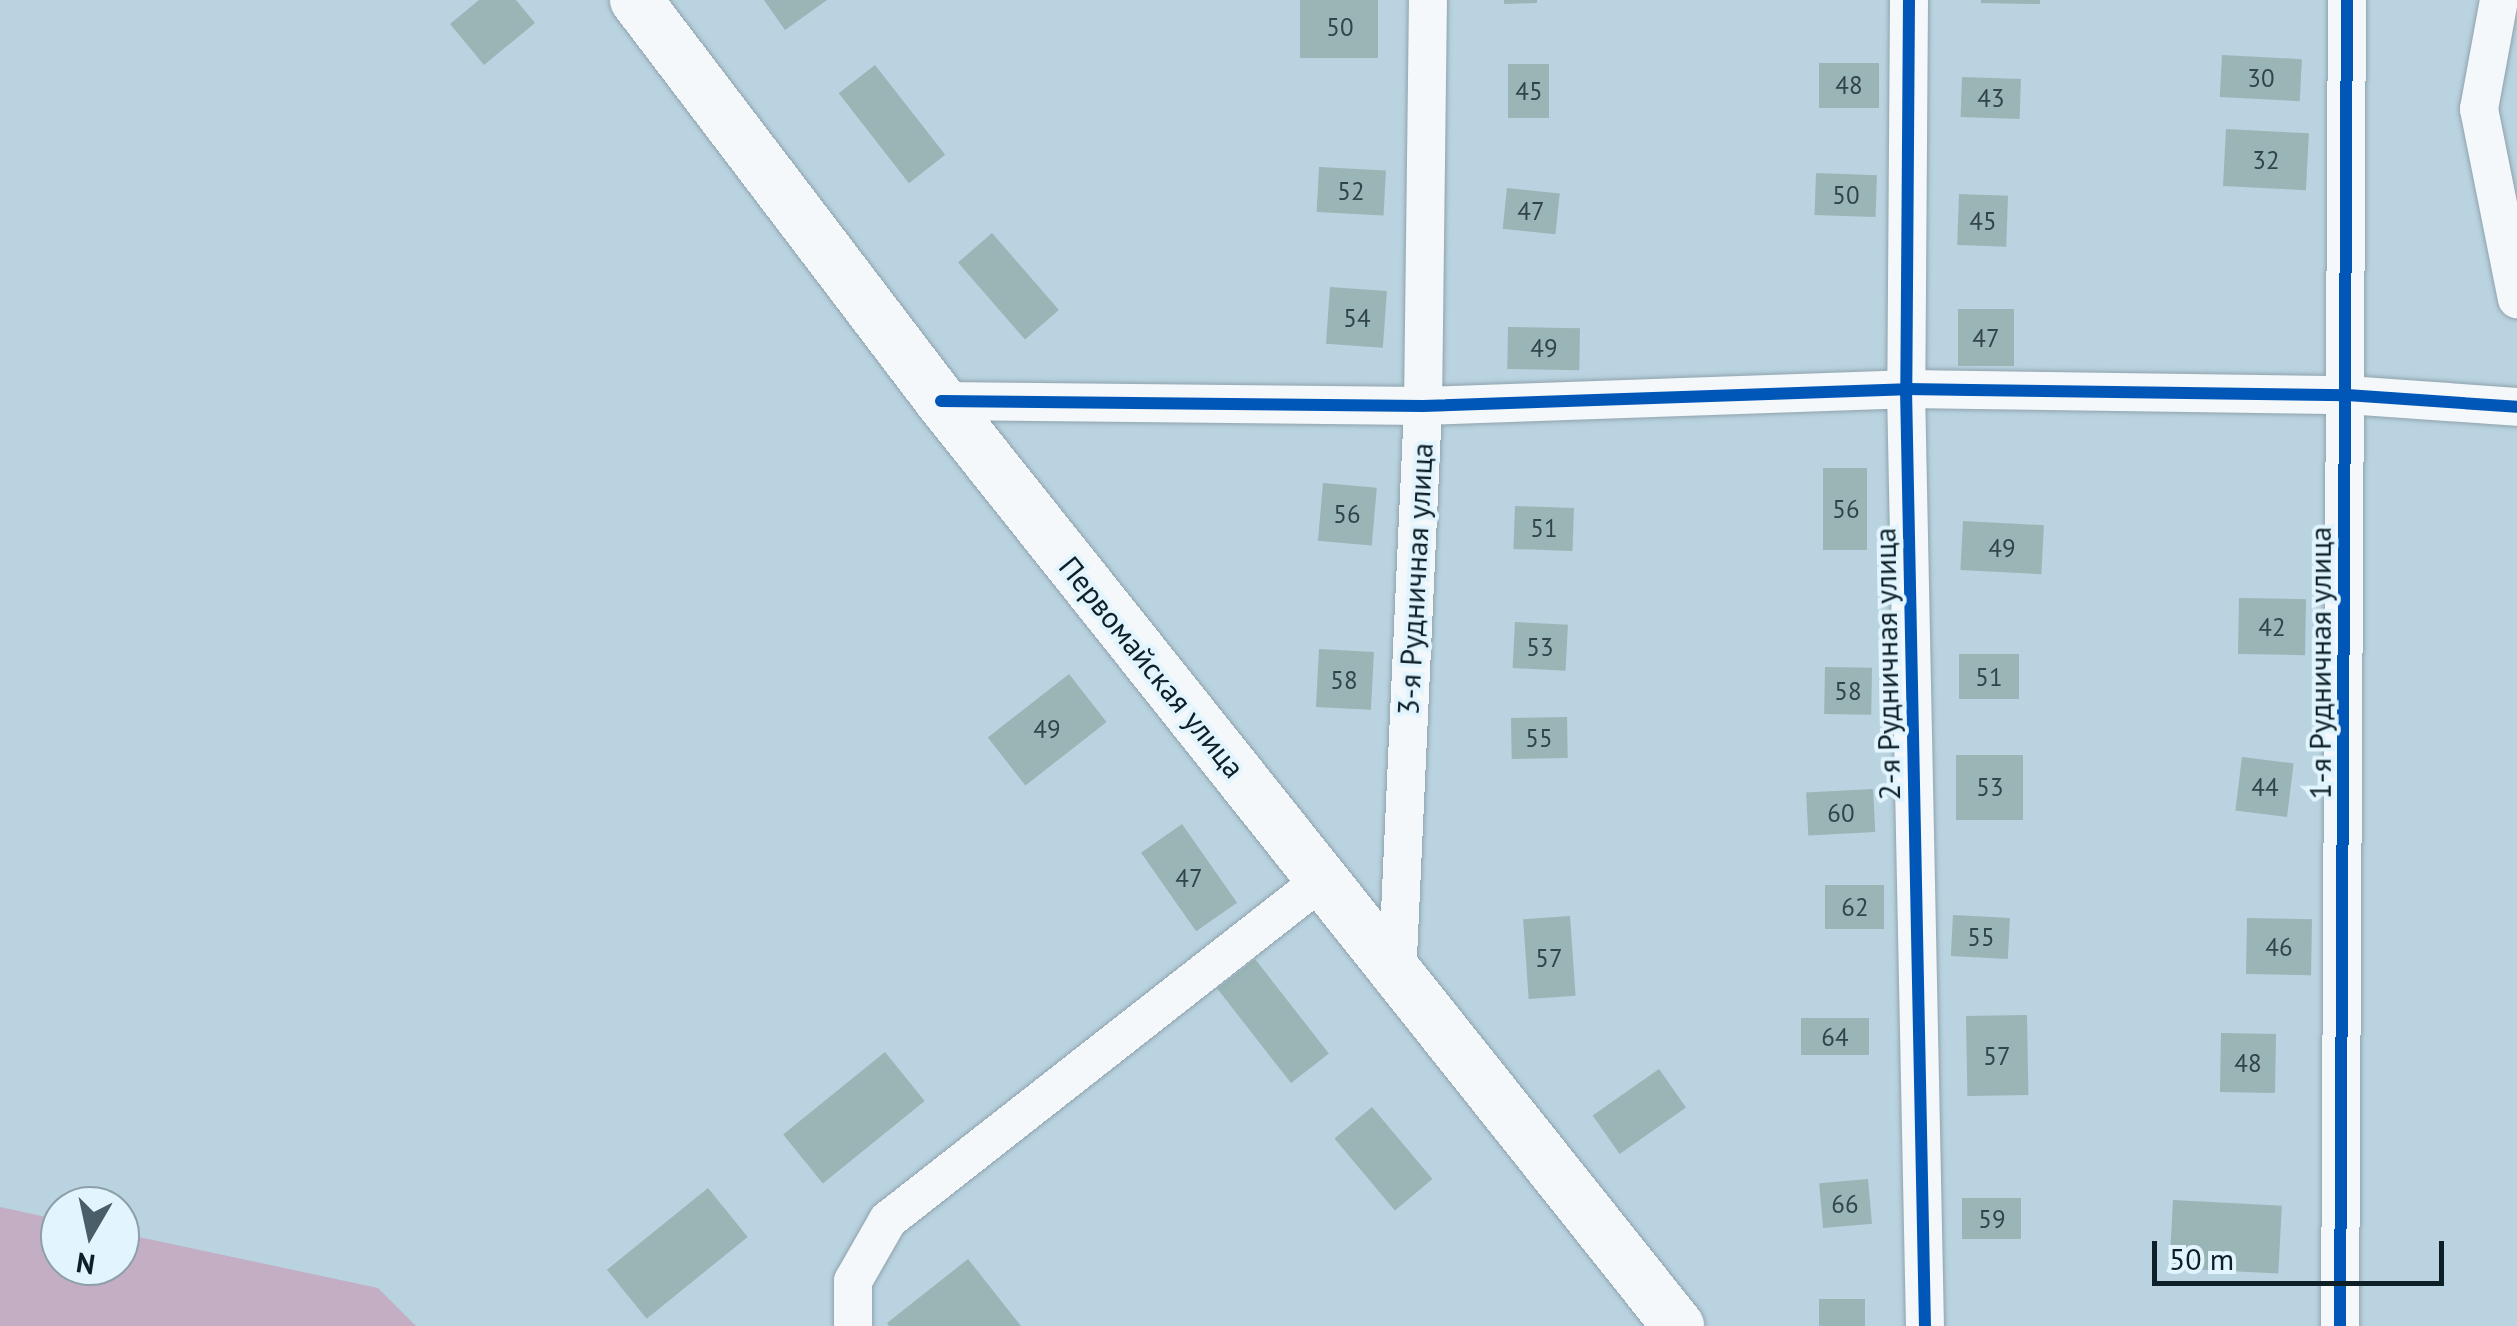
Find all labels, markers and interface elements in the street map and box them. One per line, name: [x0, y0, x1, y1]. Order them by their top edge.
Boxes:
house number: 50: [1326, 12, 1354, 42]
house number: 30: [2247, 63, 2275, 93]
house number: 48: [1835, 70, 1863, 100]
house number: 45: [1515, 76, 1543, 106]
house number: 43: [1977, 83, 2005, 113]
house number: 32: [2252, 145, 2280, 175]
house number: 52: [1337, 176, 1365, 206]
house number: 50: [1832, 180, 1860, 210]
house number: 47: [1517, 196, 1545, 226]
house number: 45: [1969, 206, 1997, 236]
house number: 54: [1343, 303, 1371, 333]
house number: 47: [1972, 323, 2000, 353]
house number: 49: [1530, 333, 1558, 363]
street label: 3-я Рудничная улица: [1390, 442, 1440, 716]
house number: 56: [1832, 494, 1860, 524]
house number: 56: [1333, 499, 1361, 529]
house number: 51: [1530, 513, 1558, 543]
street label: 2-я Рудничная улица: [1867, 527, 1907, 801]
street label: 1-я Рудничная улица: [2302, 527, 2338, 799]
house number: 49: [1988, 533, 2016, 563]
street label: Первомайская улица: [1052, 549, 1252, 785]
house number: 42: [2258, 612, 2286, 642]
house number: 53: [1526, 632, 1554, 662]
house number: 51: [1975, 662, 2003, 692]
house number: 58: [1330, 665, 1358, 695]
house number: 58: [1834, 676, 1862, 706]
house number: 49: [1033, 714, 1061, 744]
house number: 55: [1525, 723, 1553, 753]
house number: 53: [1976, 772, 2004, 802]
house number: 44: [2251, 772, 2279, 802]
house number: 60: [1827, 798, 1855, 828]
house number: 47: [1175, 863, 1203, 893]
house number: 62: [1841, 892, 1869, 922]
house number: 55: [1967, 922, 1995, 952]
house number: 46: [2265, 932, 2293, 962]
house number: 57: [1535, 943, 1563, 973]
house number: 64: [1821, 1022, 1849, 1052]
house number: 57: [1983, 1041, 2011, 1071]
house number: 48: [2234, 1048, 2262, 1078]
north arrow: [40, 1186, 140, 1286]
house number: 66: [1831, 1189, 1859, 1219]
house number: 59: [1978, 1204, 2006, 1234]
scale bar: [2157, 1221, 2450, 1283]
text: 50 m: [2169, 1239, 2234, 1278]
text: N: [74, 1244, 98, 1284]

